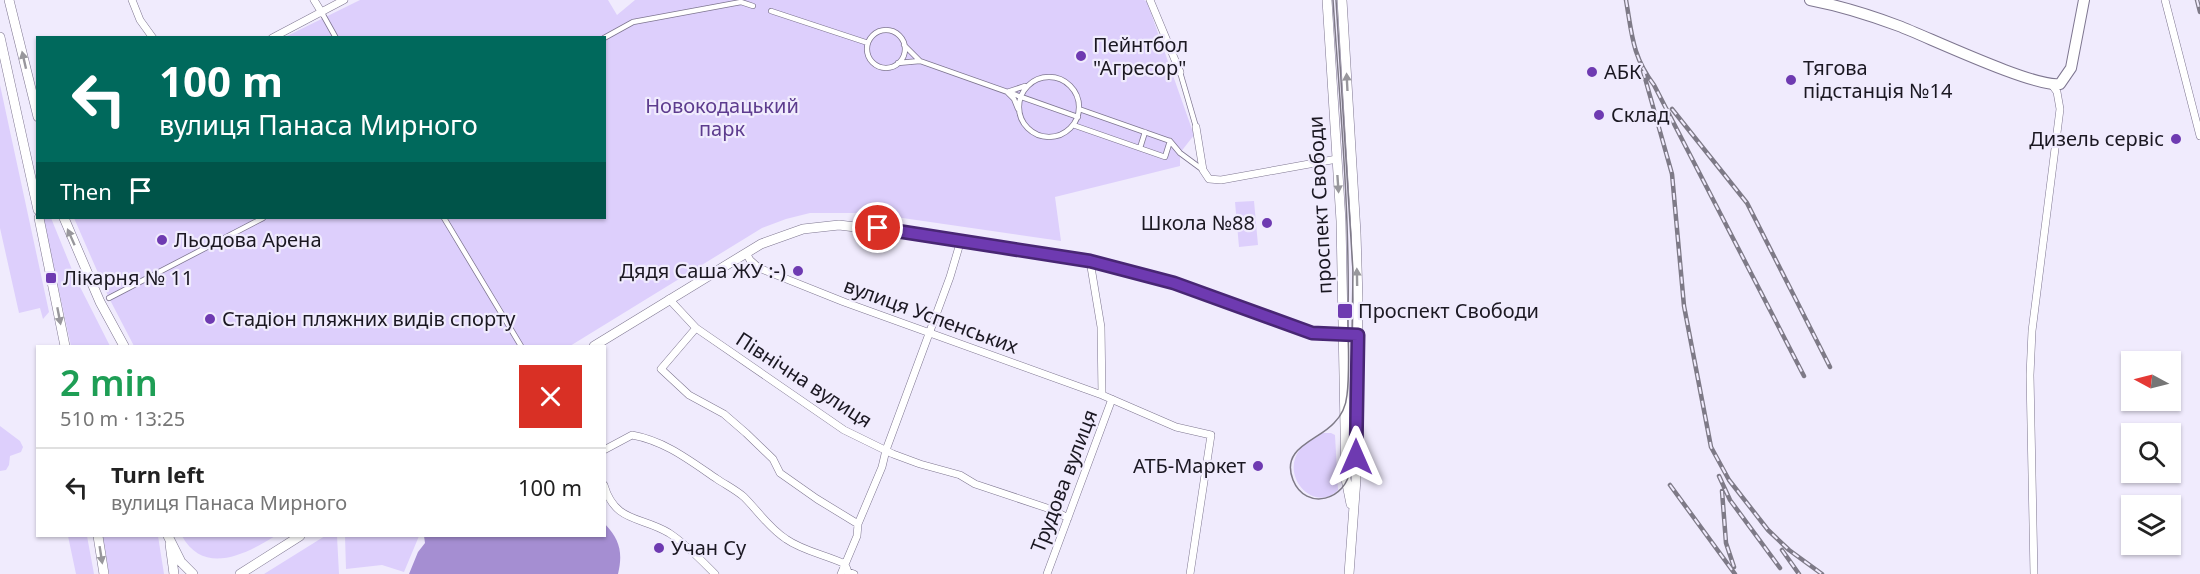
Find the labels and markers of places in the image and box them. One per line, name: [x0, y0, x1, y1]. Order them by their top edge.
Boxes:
place label: Пейнтбол "Агресор": [1093, 31, 1188, 81]
marker: Пейнтбол "Агресор": [1074, 49, 1088, 63]
place label: Тягова пiдстанцiя №14: [1803, 54, 1953, 104]
place label: АБК: [1604, 58, 1642, 85]
marker: АБК: [1585, 65, 1599, 79]
marker: Тягова пiдстанцiя №14: [1784, 73, 1798, 87]
place label: Склад: [1611, 101, 1669, 128]
marker: Склад: [1592, 108, 1606, 122]
place label: Дизель сервіс: [2029, 125, 2164, 152]
marker: Дизель сервіс: [2169, 132, 2183, 146]
pin: [852, 202, 903, 253]
place label: Школа №88: [1141, 209, 1255, 236]
marker: Школа №88: [1260, 216, 1274, 230]
place label: Льодова Арена: [174, 226, 322, 253]
marker: Льодова Арена: [155, 233, 169, 247]
place label: Дядя Саша ЖУ :-): [619, 257, 786, 284]
place label: Лікарня № 11: [63, 264, 193, 291]
marker: Дядя Саша ЖУ :-): [791, 264, 805, 278]
marker: Лікарня № 11: [44, 271, 58, 285]
place label: Проспект Свободи: [1358, 297, 1539, 324]
marker: Проспект Свободи: [1336, 302, 1354, 320]
place label: Стадіон пляжних видів спорту: [222, 305, 516, 332]
marker: Стадіон пляжних видів спорту: [203, 312, 217, 326]
place label: АТБ-Маркет: [1133, 452, 1246, 479]
marker: АТБ-Маркет: [1251, 459, 1265, 473]
place label: Учан Су: [671, 534, 747, 561]
marker: Учан Су: [652, 541, 666, 555]

